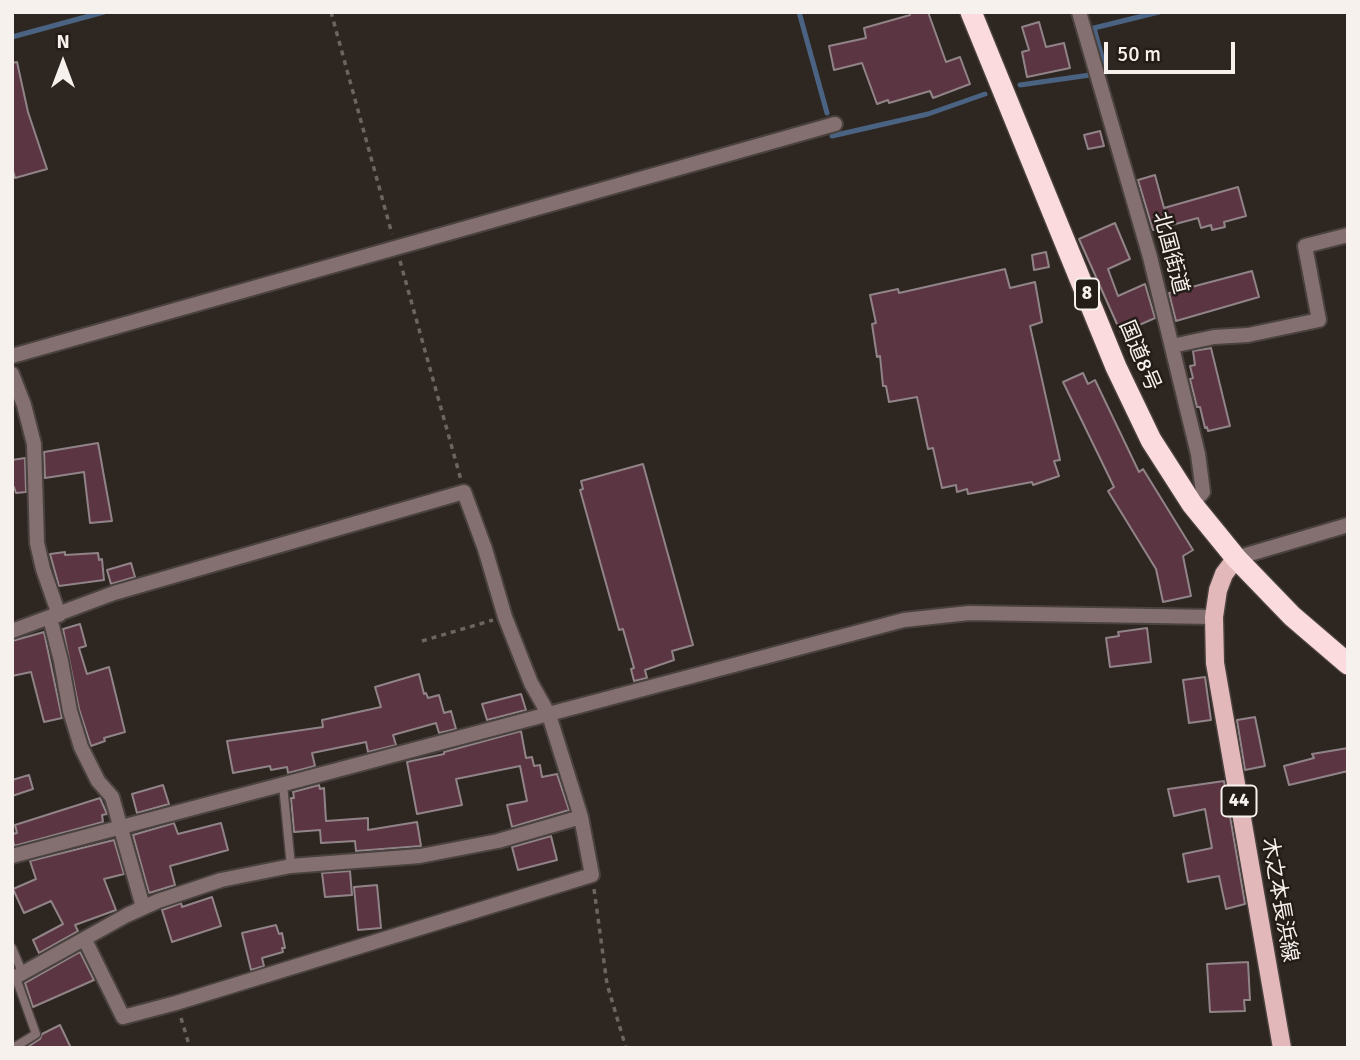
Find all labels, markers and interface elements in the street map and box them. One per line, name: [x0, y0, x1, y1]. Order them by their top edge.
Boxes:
north arrow: [28, 28, 98, 98]
scale bar: [1108, 28, 1239, 72]
text: N: [56, 30, 70, 54]
text: 50 m: [1117, 41, 1161, 67]
street label: 北国街道: [1147, 209, 1193, 297]
road number: 8: [1075, 278, 1099, 310]
street label: 国道8号: [1113, 317, 1165, 395]
road number: 44: [1222, 786, 1256, 816]
street label: 木之本長浜線: [1256, 836, 1302, 964]

